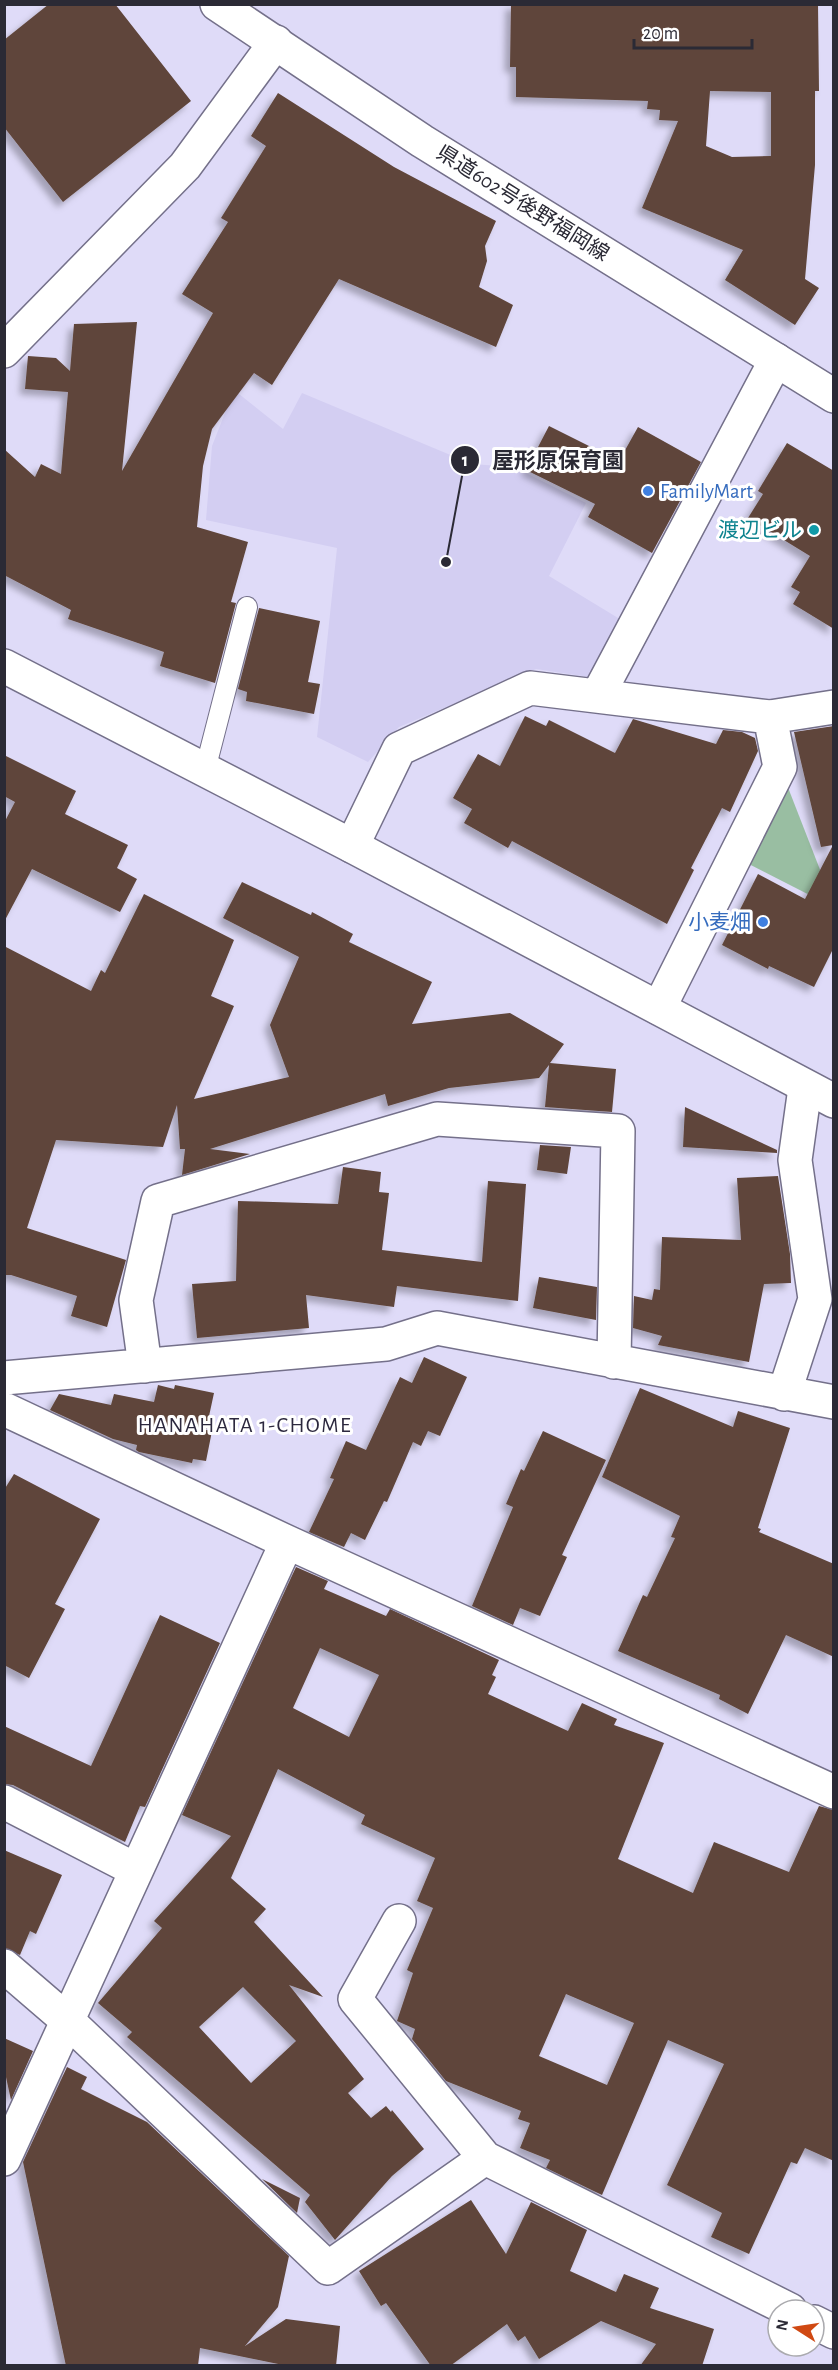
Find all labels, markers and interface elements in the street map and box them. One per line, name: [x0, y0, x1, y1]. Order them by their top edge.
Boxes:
scale bar: [634, 12, 752, 50]
text: 20 m: [643, 25, 678, 43]
street label: 県道602号後野福岡線: [433, 141, 613, 265]
callout: 屋形原保育園: [450, 440, 636, 480]
text: 屋形原保育園: [492, 449, 624, 472]
text: 1: [462, 452, 468, 470]
place label: FamilyMart: [660, 481, 753, 502]
marker: FamilyMart: [641, 484, 655, 498]
place label: 渡辺ビル: [718, 519, 802, 541]
marker: 渡辺ビル: [807, 523, 821, 537]
place label: 小麦畑: [688, 911, 751, 933]
marker: 小麦畑: [756, 915, 770, 929]
district label: HANAHATA 1-CHOME: [138, 1414, 352, 1436]
north arrow: [766, 2298, 826, 2358]
text: N: [773, 2318, 791, 2332]

